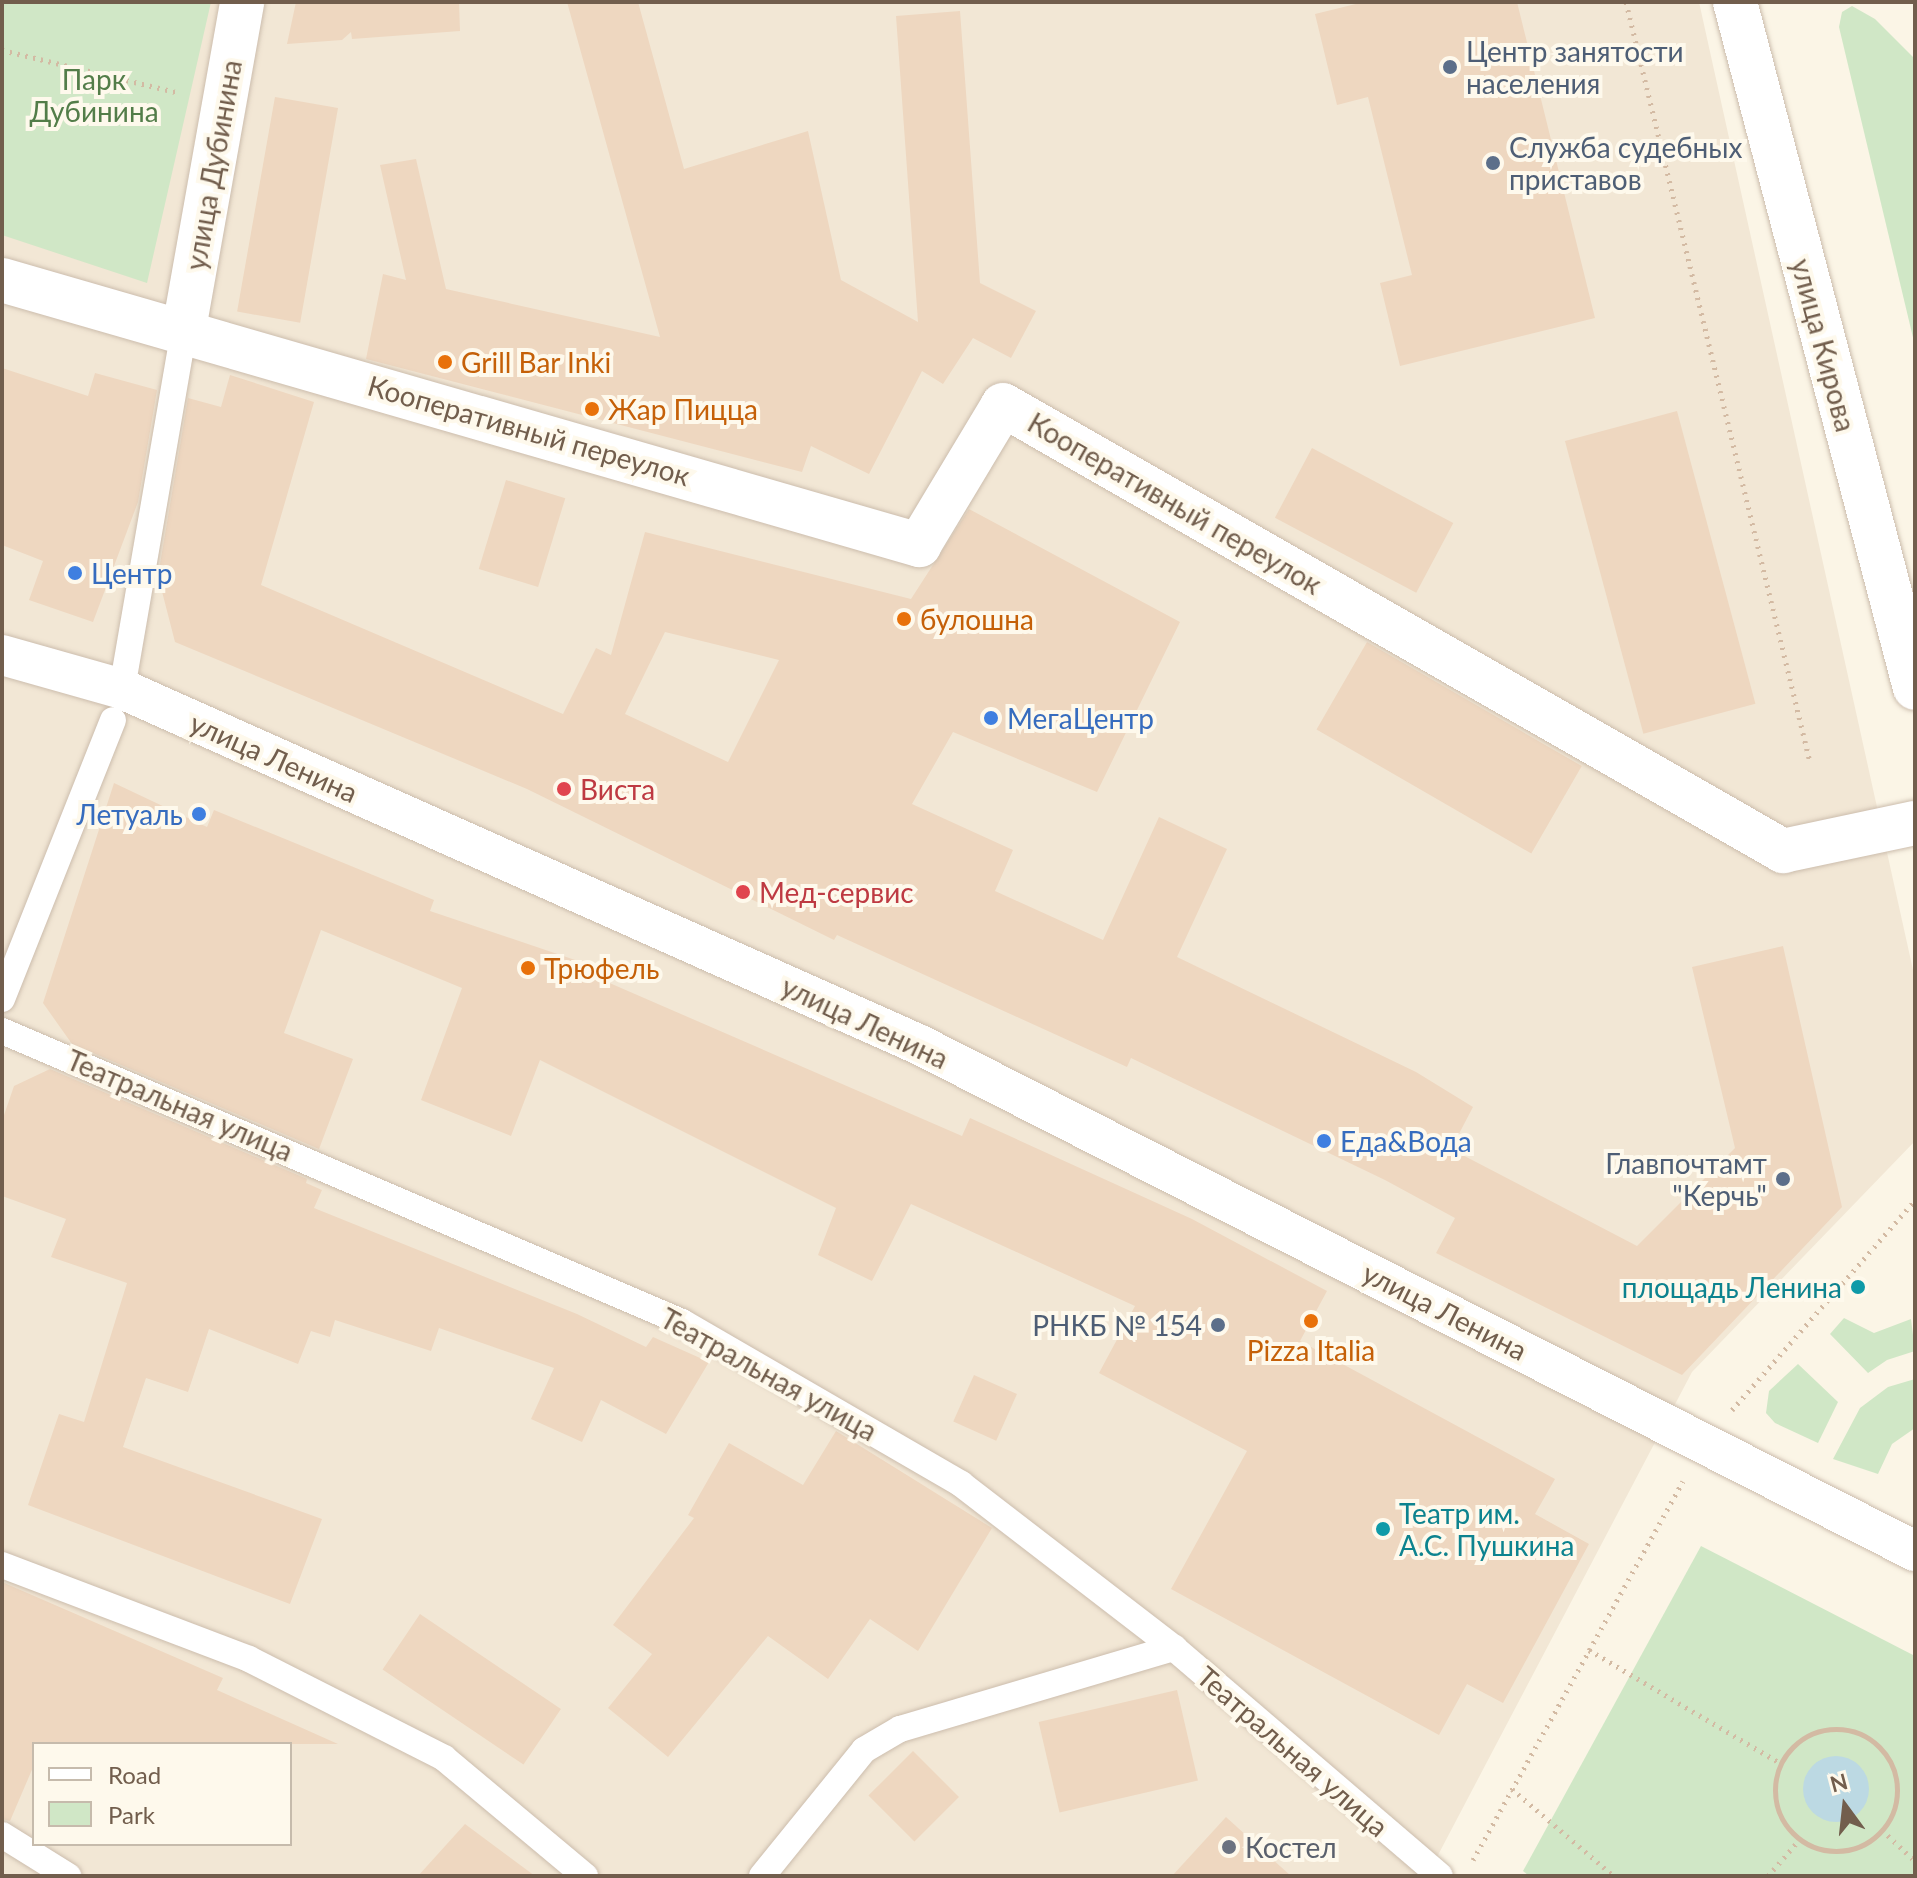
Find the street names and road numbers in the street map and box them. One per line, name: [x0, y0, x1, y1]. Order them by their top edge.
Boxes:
street label: улица Дубинина: [178, 57, 248, 273]
street label: улица Кирова: [1785, 255, 1863, 435]
street label: Кооперативный переулок: [364, 368, 694, 492]
street label: Кооперативный переулок: [1022, 405, 1328, 601]
street label: улица Ленина: [185, 705, 363, 809]
street label: улица Ленина: [776, 969, 954, 1075]
street label: Театральная улица: [62, 1042, 298, 1168]
street label: улица Ленина: [1357, 1255, 1533, 1367]
street label: Театральная улица: [655, 1301, 883, 1447]
street label: Театральная улица: [1191, 1659, 1395, 1843]

